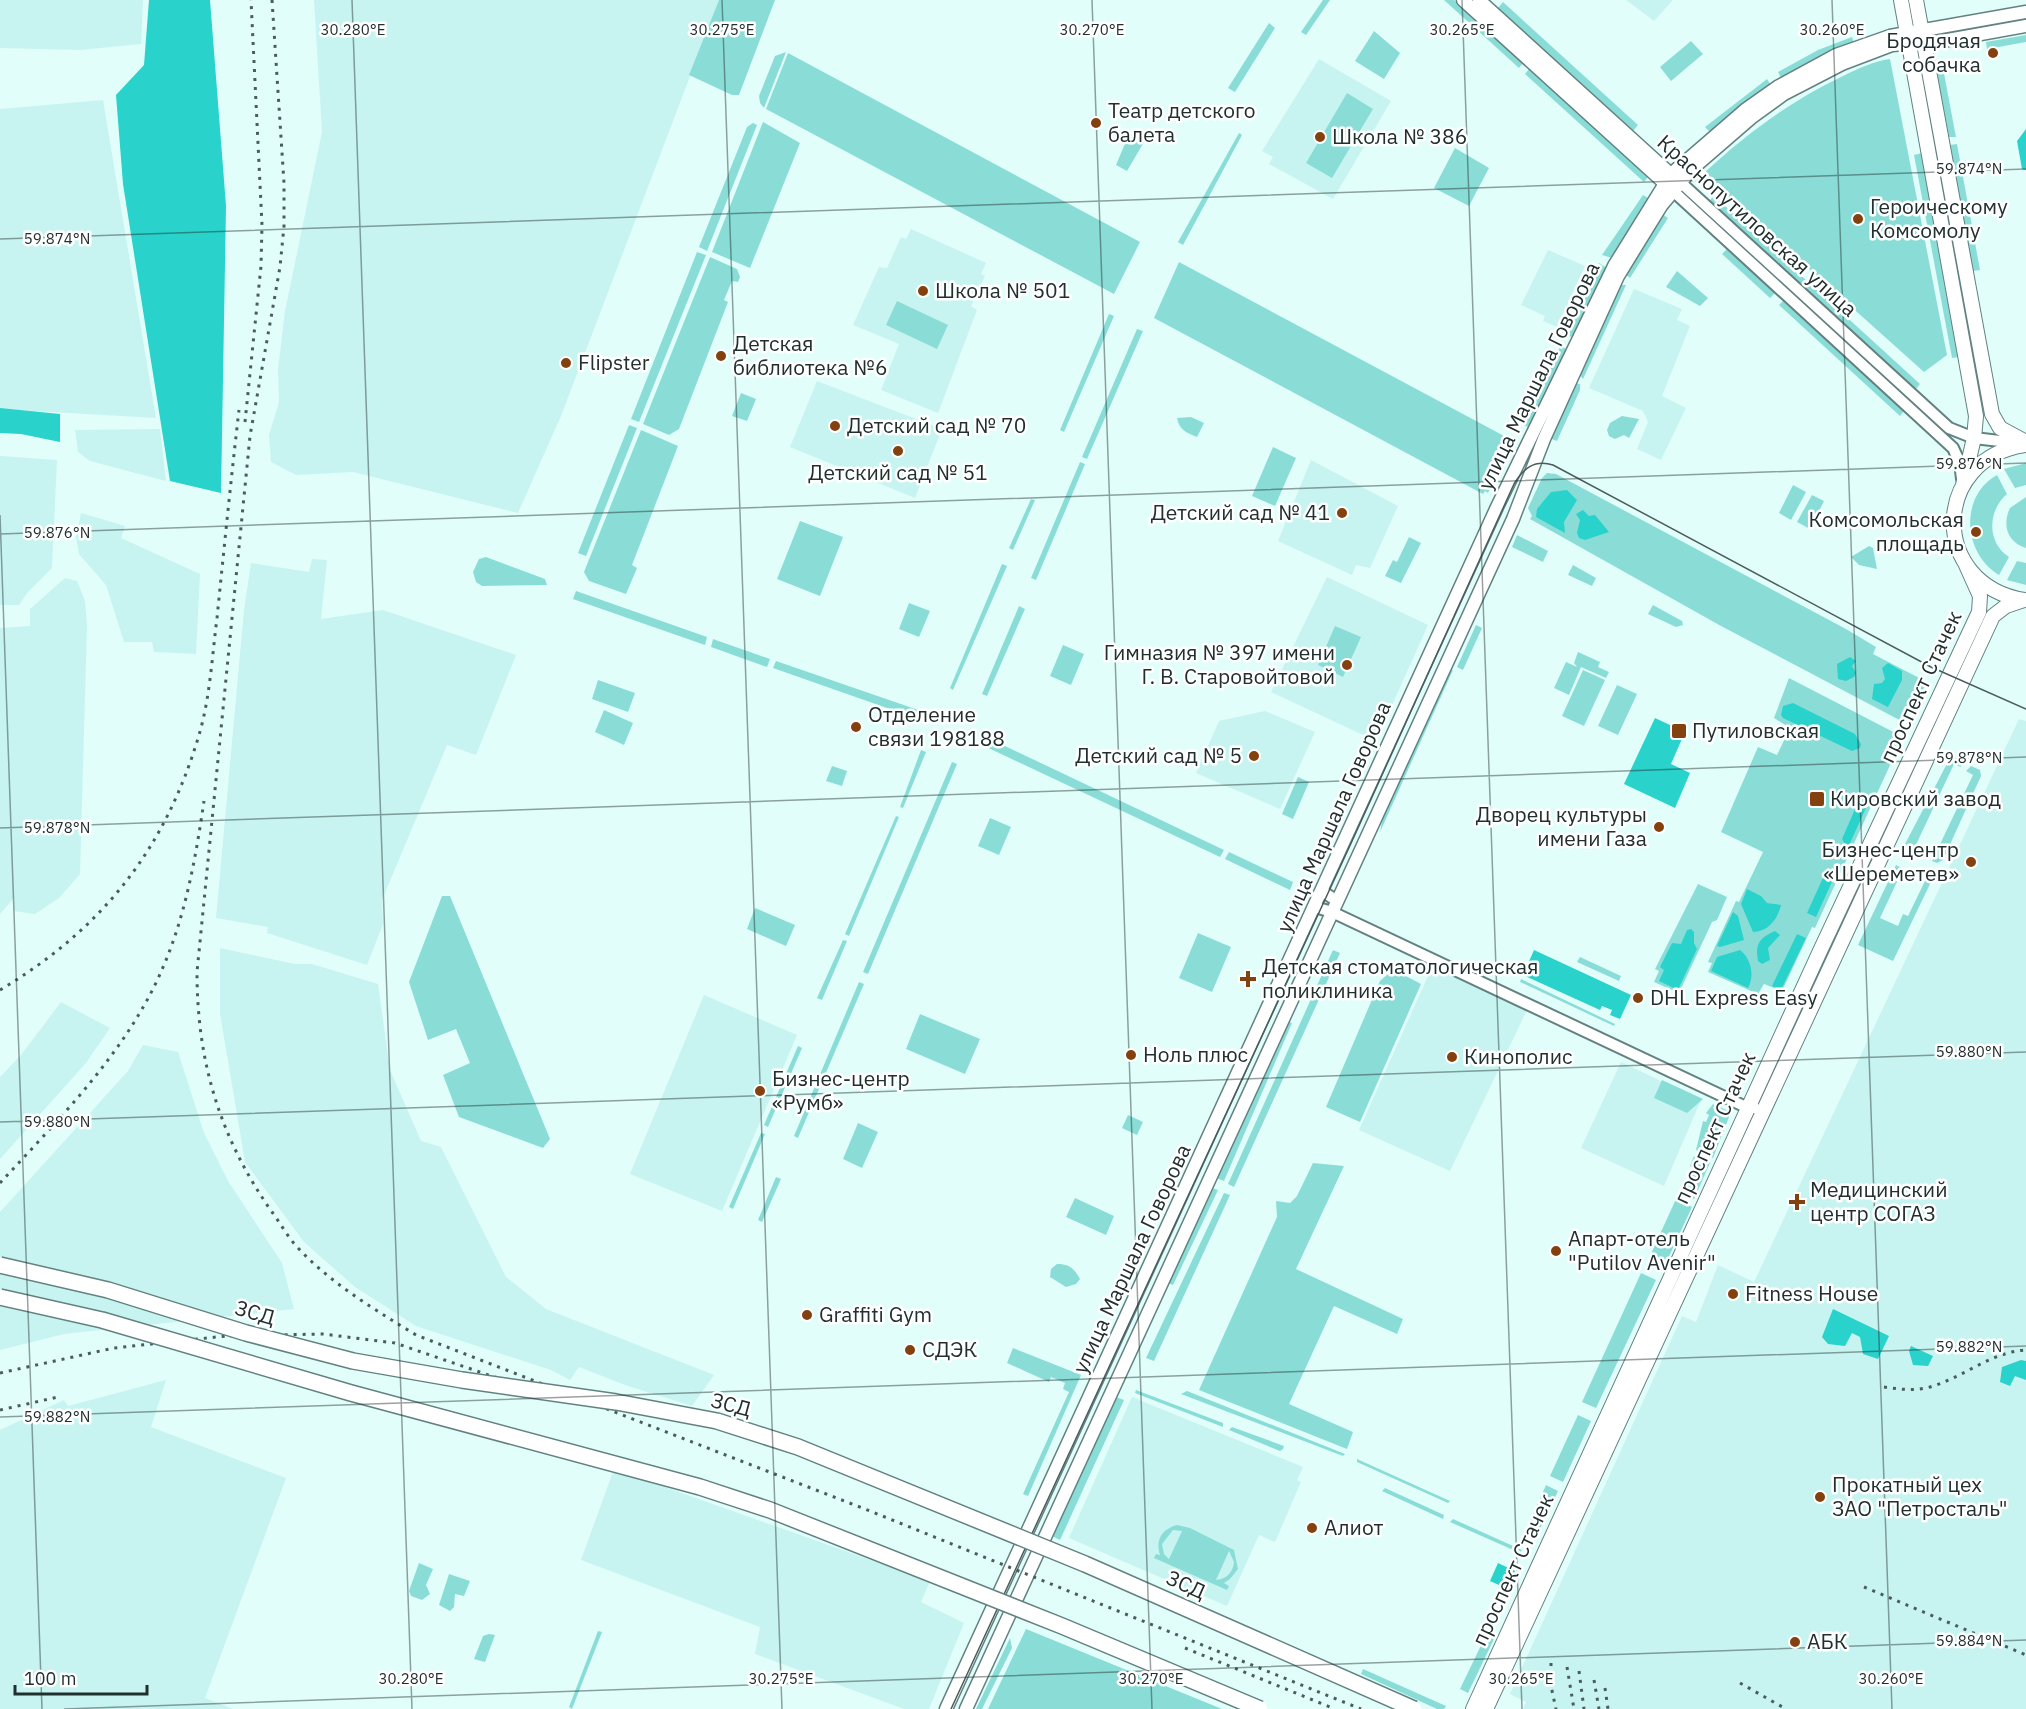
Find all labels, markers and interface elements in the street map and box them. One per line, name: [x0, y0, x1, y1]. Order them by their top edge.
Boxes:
text: 30.280°E: [321, 20, 385, 39]
text: 30.275°E: [690, 20, 754, 39]
text: 30.270°E: [1060, 20, 1124, 39]
text: 30.265°E: [1430, 20, 1494, 39]
text: 30.260°E: [1800, 20, 1864, 39]
place label: Бродячая собачка: [1886, 26, 1981, 78]
marker: Бродячая собачка: [1986, 46, 2000, 60]
place label: Театр детского балета: [1108, 96, 1256, 148]
marker: Театр детского балета: [1089, 116, 1103, 130]
place label: Школа № 386: [1332, 122, 1467, 150]
street label: Краснопутиловская улица: [1652, 128, 1864, 323]
marker: Школа № 386: [1313, 130, 1327, 144]
text: 59.874°N: [1936, 159, 2002, 178]
place label: Героическому Комсомолу: [1870, 192, 2008, 244]
marker: Героическому Комсомолу: [1851, 212, 1865, 226]
text: 59.874°N: [24, 229, 90, 248]
street label: улица Маршала Говорова: [1471, 257, 1606, 494]
place label: Школа № 501: [935, 276, 1070, 304]
marker: Школа № 501: [916, 284, 930, 298]
place label: Детская библиотека №6: [733, 329, 888, 381]
place label: Flipster: [578, 348, 650, 376]
marker: Детская библиотека №6: [714, 349, 728, 363]
marker: Flipster: [559, 356, 573, 370]
place label: Детский сад № 70: [847, 411, 1026, 439]
marker: Детский сад № 70: [828, 419, 842, 433]
marker: Детский сад № 51: [891, 444, 905, 458]
text: 59.876°N: [1936, 454, 2002, 473]
place label: Детский сад № 51: [808, 458, 988, 486]
place label: Детский сад № 41: [1151, 498, 1330, 526]
place label: Комсомольская площадь: [1809, 505, 1964, 557]
marker: Детский сад № 41: [1335, 506, 1349, 520]
text: 59.876°N: [24, 523, 90, 542]
marker: Комсомольская площадь: [1969, 525, 1983, 539]
street label: проспект Стачек: [1873, 606, 1968, 767]
place label: Гимназия № 397 имени Г. В. Старовойтовой: [1104, 638, 1335, 690]
marker: Гимназия № 397 имени Г. В. Старовойтовой: [1340, 658, 1354, 672]
street label: улица Маршала Говорова: [1269, 697, 1397, 937]
place label: Отделение связи 198188: [868, 700, 1005, 752]
place label: Путиловская: [1692, 716, 1819, 744]
marker: Отделение связи 198188: [849, 720, 863, 734]
marker: Путиловская: [1670, 722, 1688, 740]
place label: Детский сад № 5: [1075, 741, 1242, 769]
text: 59.878°N: [1936, 748, 2002, 767]
marker: Детский сад № 5: [1247, 749, 1261, 763]
place label: Кировский завод: [1830, 784, 2001, 812]
marker: Кировский завод: [1808, 790, 1826, 808]
place label: Дворец культуры имени Газа: [1476, 800, 1647, 852]
text: 59.878°N: [24, 818, 90, 837]
marker: Дворец культуры имени Газа: [1652, 820, 1666, 834]
place label: Бизнес-центр «Шереметев»: [1821, 835, 1959, 887]
marker: Бизнес-центр «Шереметев»: [1964, 855, 1978, 869]
place label: Детская стоматологическая поликлиника: [1262, 952, 1538, 1004]
marker: Детская стоматологическая поликлиника: [1239, 970, 1257, 988]
place label: DHL Express Easy: [1650, 983, 1818, 1011]
marker: DHL Express Easy: [1631, 991, 1645, 1005]
place label: Ноль плюс: [1143, 1040, 1248, 1068]
place label: Кинополис: [1464, 1042, 1573, 1070]
text: 59.880°N: [1936, 1042, 2002, 1061]
street label: проспект Стачек: [1667, 1047, 1762, 1208]
marker: Ноль плюс: [1124, 1048, 1138, 1062]
marker: Кинополис: [1445, 1050, 1459, 1064]
place label: Бизнес-центр «Румб»: [772, 1064, 910, 1116]
marker: Бизнес-центр «Румб»: [753, 1084, 767, 1098]
text: 59.880°N: [24, 1112, 90, 1131]
street label: улица Маршала Говорова: [1066, 1139, 1197, 1378]
place label: Медицинский центр СОГАЗ: [1810, 1175, 1948, 1227]
marker: Медицинский центр СОГАЗ: [1788, 1193, 1806, 1211]
place label: Апарт-отель "Putilov Avenir": [1568, 1224, 1716, 1276]
marker: Апарт-отель "Putilov Avenir": [1549, 1244, 1563, 1258]
place label: Fitness House: [1745, 1279, 1878, 1307]
marker: Fitness House: [1726, 1287, 1740, 1301]
street label: ЗСД: [232, 1293, 279, 1331]
place label: Graffiti Gym: [819, 1300, 932, 1328]
marker: Graffiti Gym: [800, 1308, 814, 1322]
place label: СДЭК: [922, 1335, 977, 1363]
text: 59.882°N: [1936, 1337, 2002, 1356]
marker: СДЭК: [903, 1343, 917, 1357]
street label: ЗСД: [708, 1385, 755, 1423]
text: 59.882°N: [24, 1407, 90, 1426]
place label: Прокатный цех ЗАО "Петросталь": [1832, 1470, 2008, 1522]
street label: проспект Стачек: [1465, 1489, 1560, 1650]
marker: Прокатный цех ЗАО "Петросталь": [1813, 1490, 1827, 1504]
place label: Алиот: [1324, 1513, 1383, 1541]
marker: Алиот: [1305, 1521, 1319, 1535]
street label: ЗСД: [1162, 1563, 1211, 1605]
place label: АБК: [1807, 1627, 1848, 1655]
text: 59.884°N: [1936, 1631, 2002, 1650]
marker: АБК: [1788, 1635, 1802, 1649]
scale bar: [15, 1658, 147, 1696]
text: 100 m: [24, 1667, 76, 1690]
text: 30.280°E: [379, 1669, 443, 1688]
text: 30.275°E: [749, 1669, 813, 1688]
text: 30.270°E: [1119, 1669, 1183, 1688]
text: 30.265°E: [1489, 1669, 1553, 1688]
text: 30.260°E: [1859, 1669, 1923, 1688]

